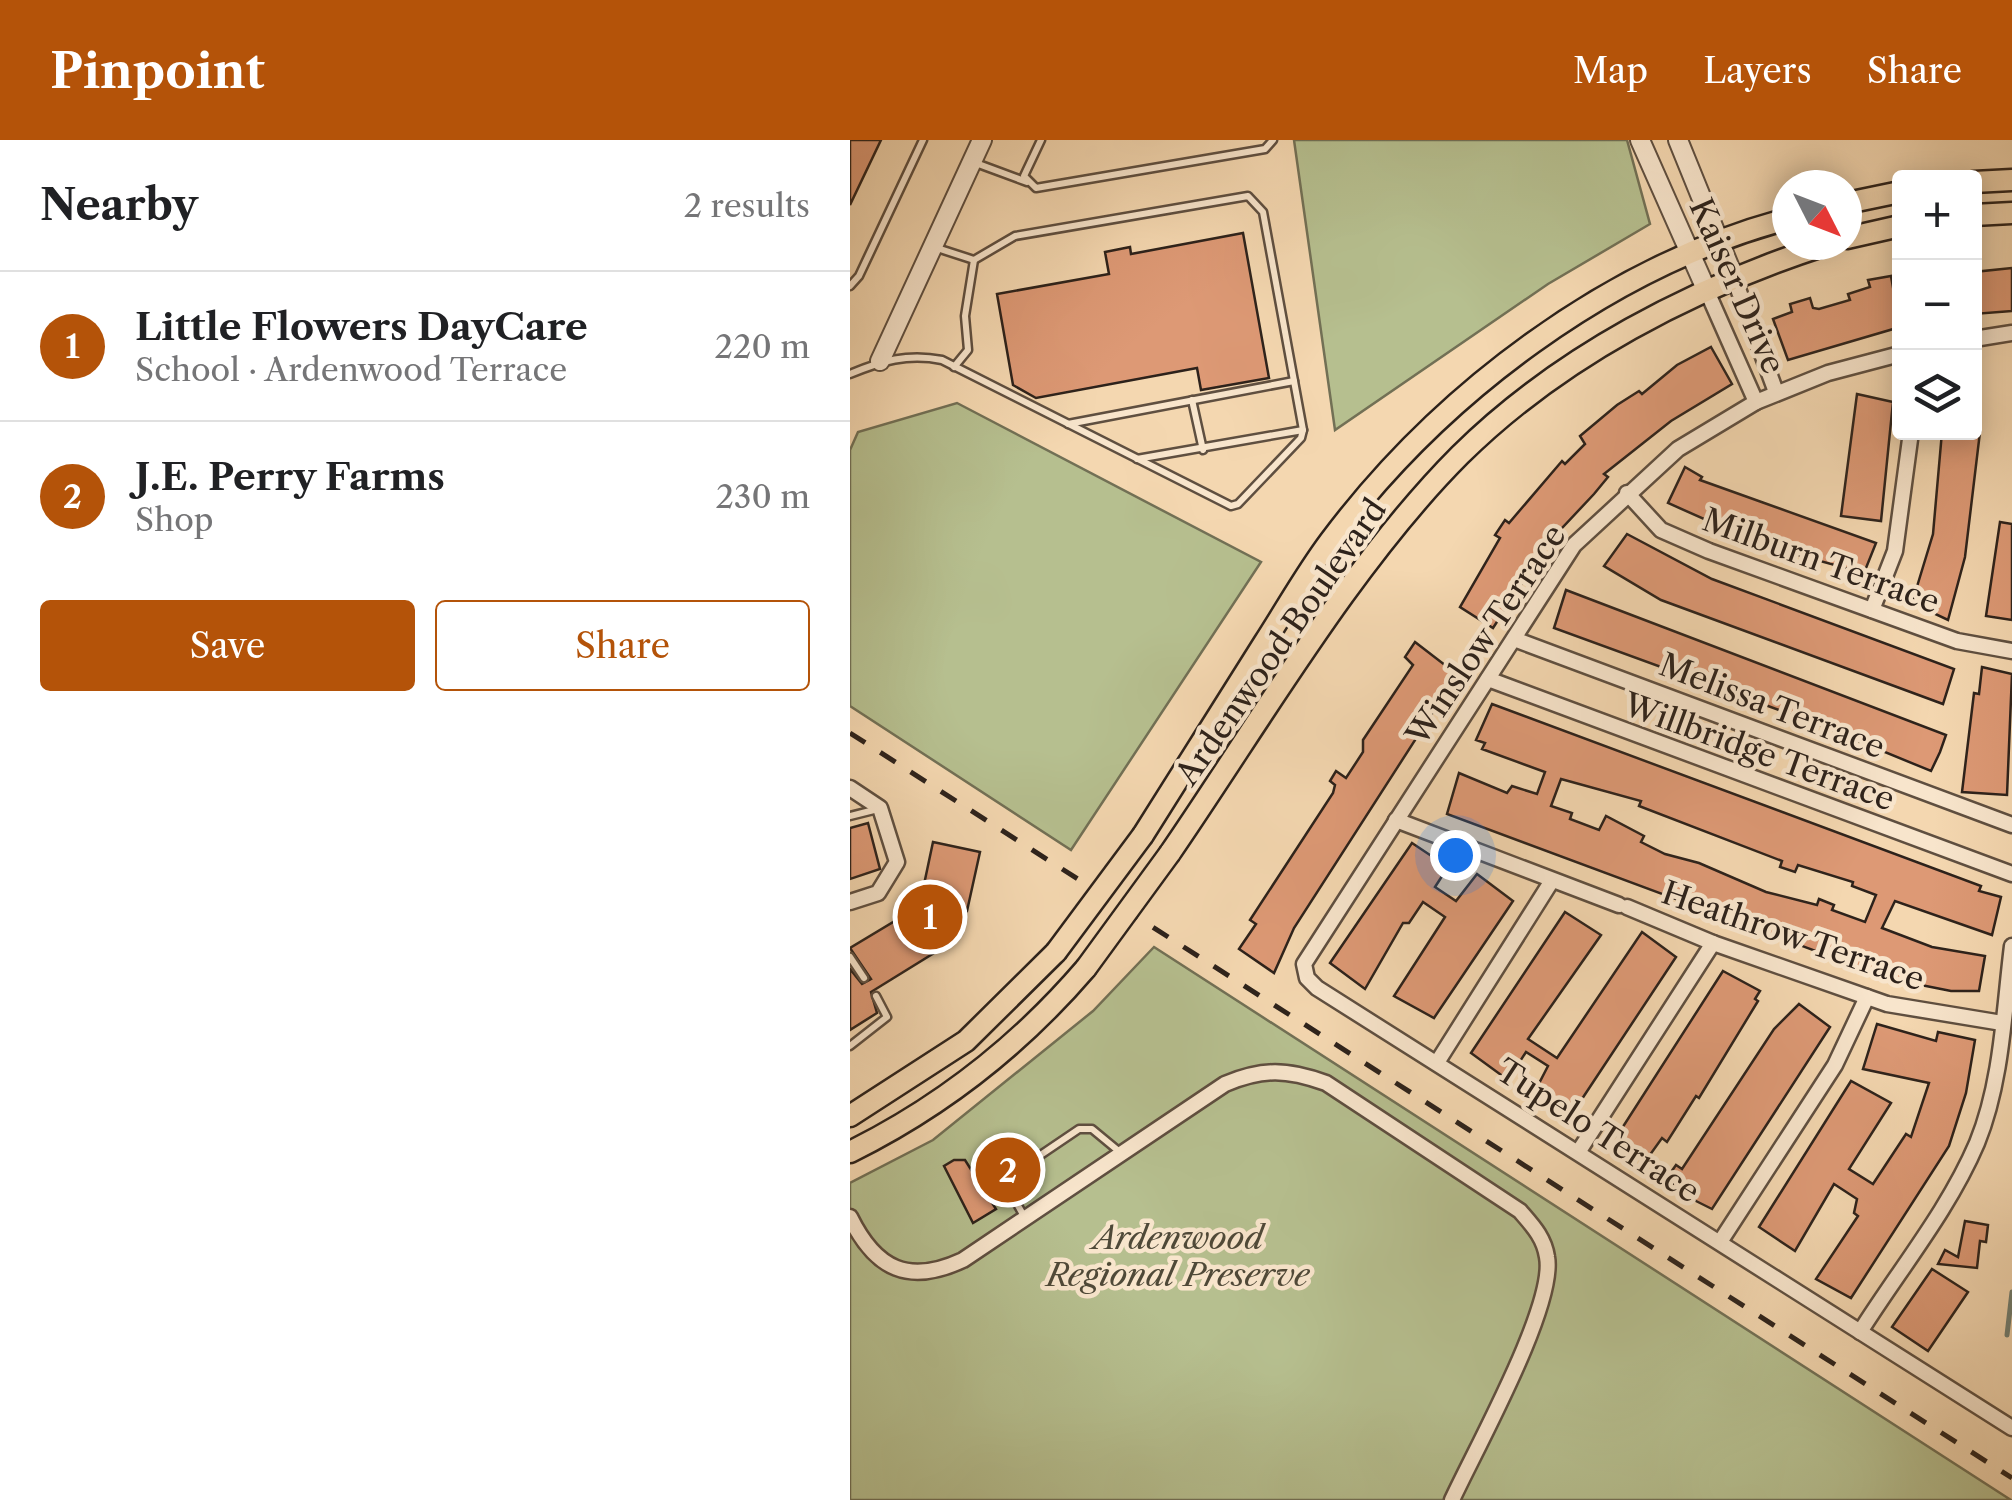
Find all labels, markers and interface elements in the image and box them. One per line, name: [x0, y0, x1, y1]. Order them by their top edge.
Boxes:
text: Pinpoint: [50, 41, 265, 100]
text: Map: [1573, 49, 1648, 92]
text: Layers: [1703, 49, 1812, 92]
text: Share: [1867, 49, 1962, 92]
north arrow: [1772, 170, 1862, 260]
map controls: [1892, 170, 1982, 440]
button: +: [1892, 170, 1982, 260]
text: Nearby: [40, 179, 198, 231]
text: 2 results: [684, 186, 810, 225]
street label: Kaiser Drive: [1681, 192, 1793, 380]
button: −: [1892, 260, 1982, 350]
text: Little Flowers DayCare: [135, 303, 588, 350]
text: 1: [65, 327, 80, 366]
text: 220 m: [715, 327, 810, 366]
text: School · Ardenwood Terrace: [135, 350, 567, 389]
button: layers: [1892, 350, 1982, 440]
text: J.E. Perry Farms: [135, 453, 445, 500]
text: 2: [63, 477, 82, 516]
text: 230 m: [715, 477, 810, 516]
street label: Ardenwood Boulevard: [1166, 491, 1394, 793]
text: Shop: [135, 500, 214, 539]
street label: Milburn Terrace: [1698, 500, 1945, 621]
street label: Winslow Terrace: [1397, 517, 1574, 753]
button: Save: [40, 600, 415, 691]
button: Share: [435, 600, 810, 691]
street label: Melissa Terrace: [1654, 645, 1890, 766]
street label: Willbridge Terrace: [1617, 684, 1900, 819]
your location: [1430, 830, 1481, 881]
street label: Heathrow Terrace: [1657, 872, 1930, 999]
pin: 1: [898, 880, 962, 954]
street label: Tupelo Terrace: [1489, 1050, 1707, 1211]
pin: 2: [976, 1132, 1040, 1208]
park label: Ardenwood Regional Preserve: [1043, 1218, 1311, 1294]

